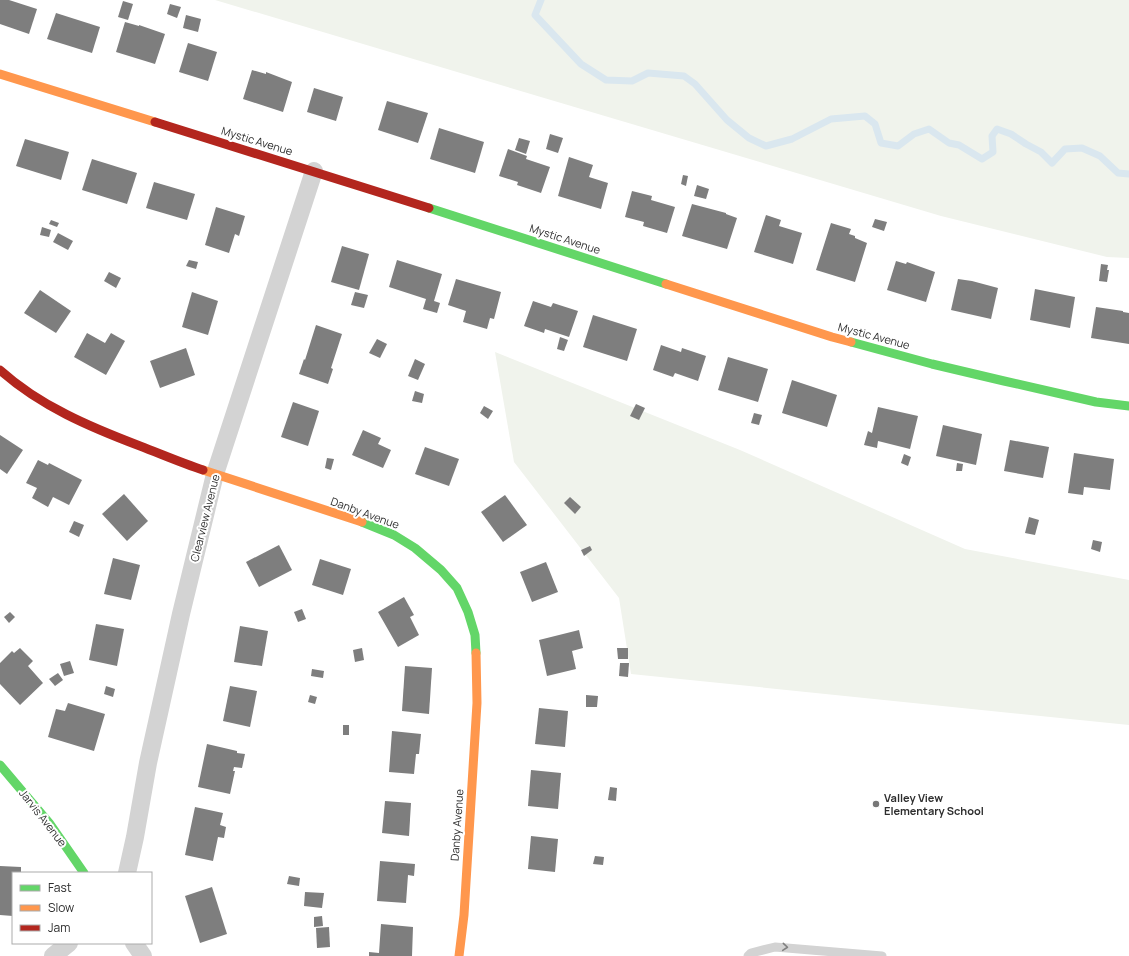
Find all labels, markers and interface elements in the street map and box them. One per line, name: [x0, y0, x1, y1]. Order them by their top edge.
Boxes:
street label: Mystic Avenue: [220, 123, 295, 159]
street label: Mystic Avenue: [528, 220, 603, 257]
street label: Mystic Avenue: [837, 319, 912, 352]
street label: Clearview Avenue: [186, 472, 223, 563]
street label: Danby Avenue: [329, 493, 402, 532]
street label: Jarvis Avenue: [16, 786, 71, 850]
street label: Danby Avenue: [447, 788, 467, 861]
place label: Valley View Elementary School: [884, 790, 984, 818]
marker: Valley View Elementary School: [871, 799, 881, 809]
legend: [12, 872, 152, 944]
text: Fast: [48, 879, 72, 896]
text: Slow: [48, 899, 74, 916]
text: Jam: [48, 919, 70, 936]
one-way arrow: [782, 943, 788, 952]

